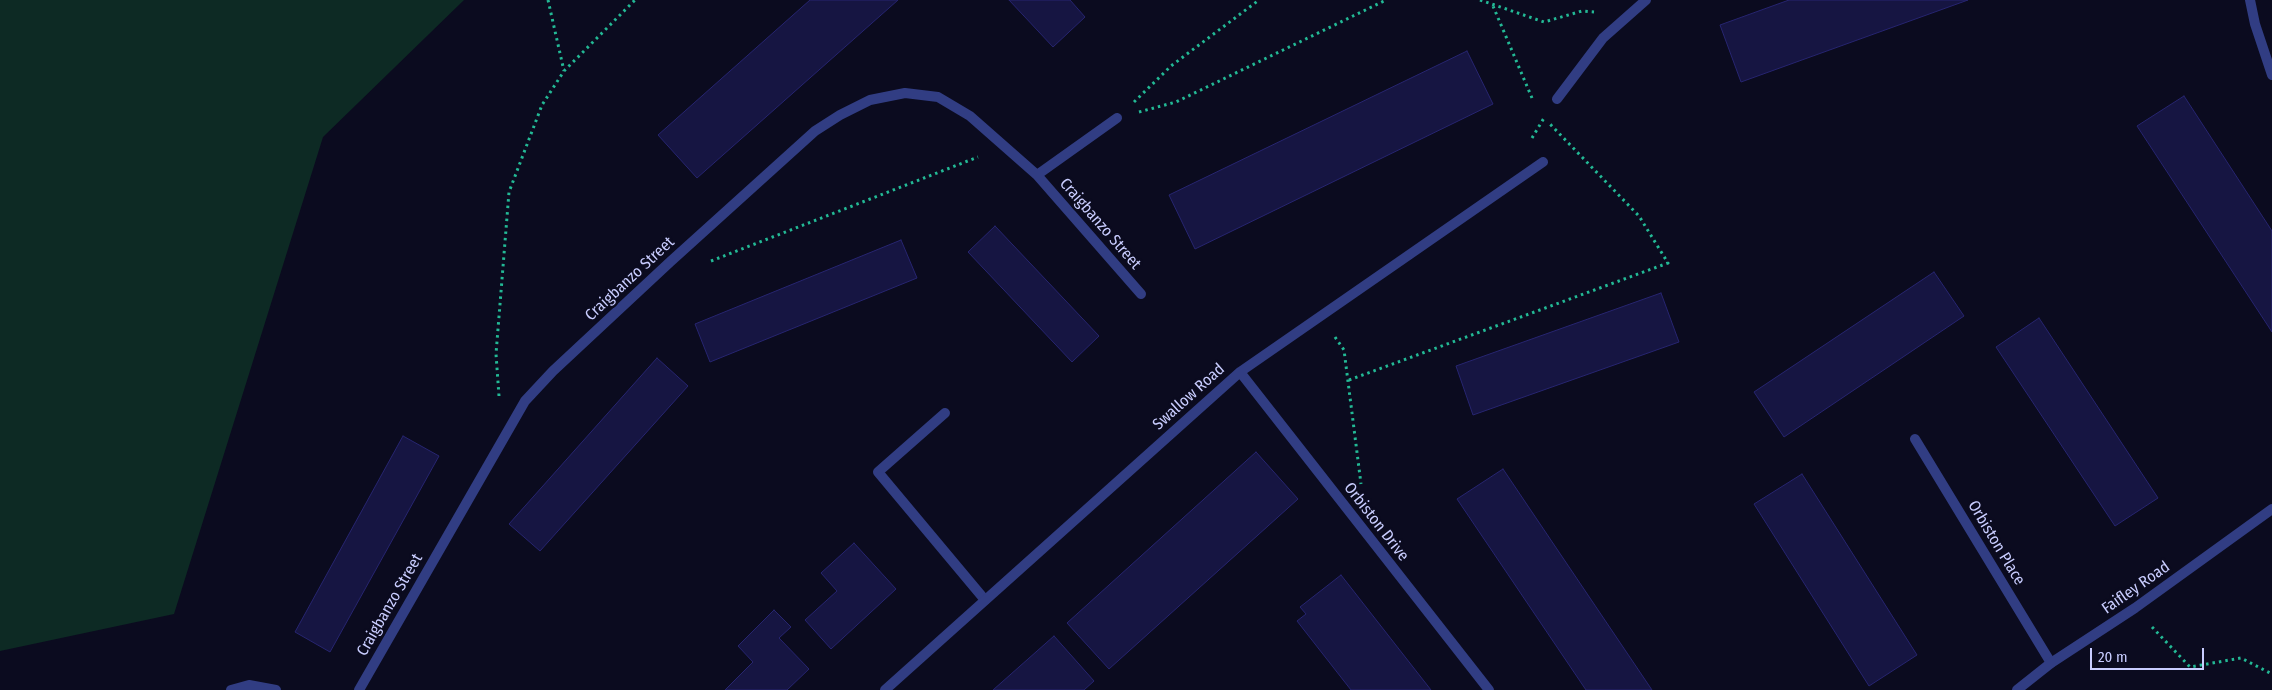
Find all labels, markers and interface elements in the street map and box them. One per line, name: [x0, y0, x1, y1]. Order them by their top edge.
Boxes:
street label: Craigbanzo Street: [1055, 174, 1145, 274]
street label: Craigbanzo Street: [581, 233, 679, 325]
street label: Swallow Road: [1149, 360, 1229, 434]
street label: Orbiston Drive: [1339, 479, 1413, 565]
street label: Orbiston Place: [1963, 497, 2029, 589]
street label: Craigbanzo Street: [353, 551, 427, 659]
street label: Faifley Road: [2098, 558, 2174, 618]
scale bar: [2092, 638, 2206, 670]
text: 20 m: [2098, 648, 2128, 666]

